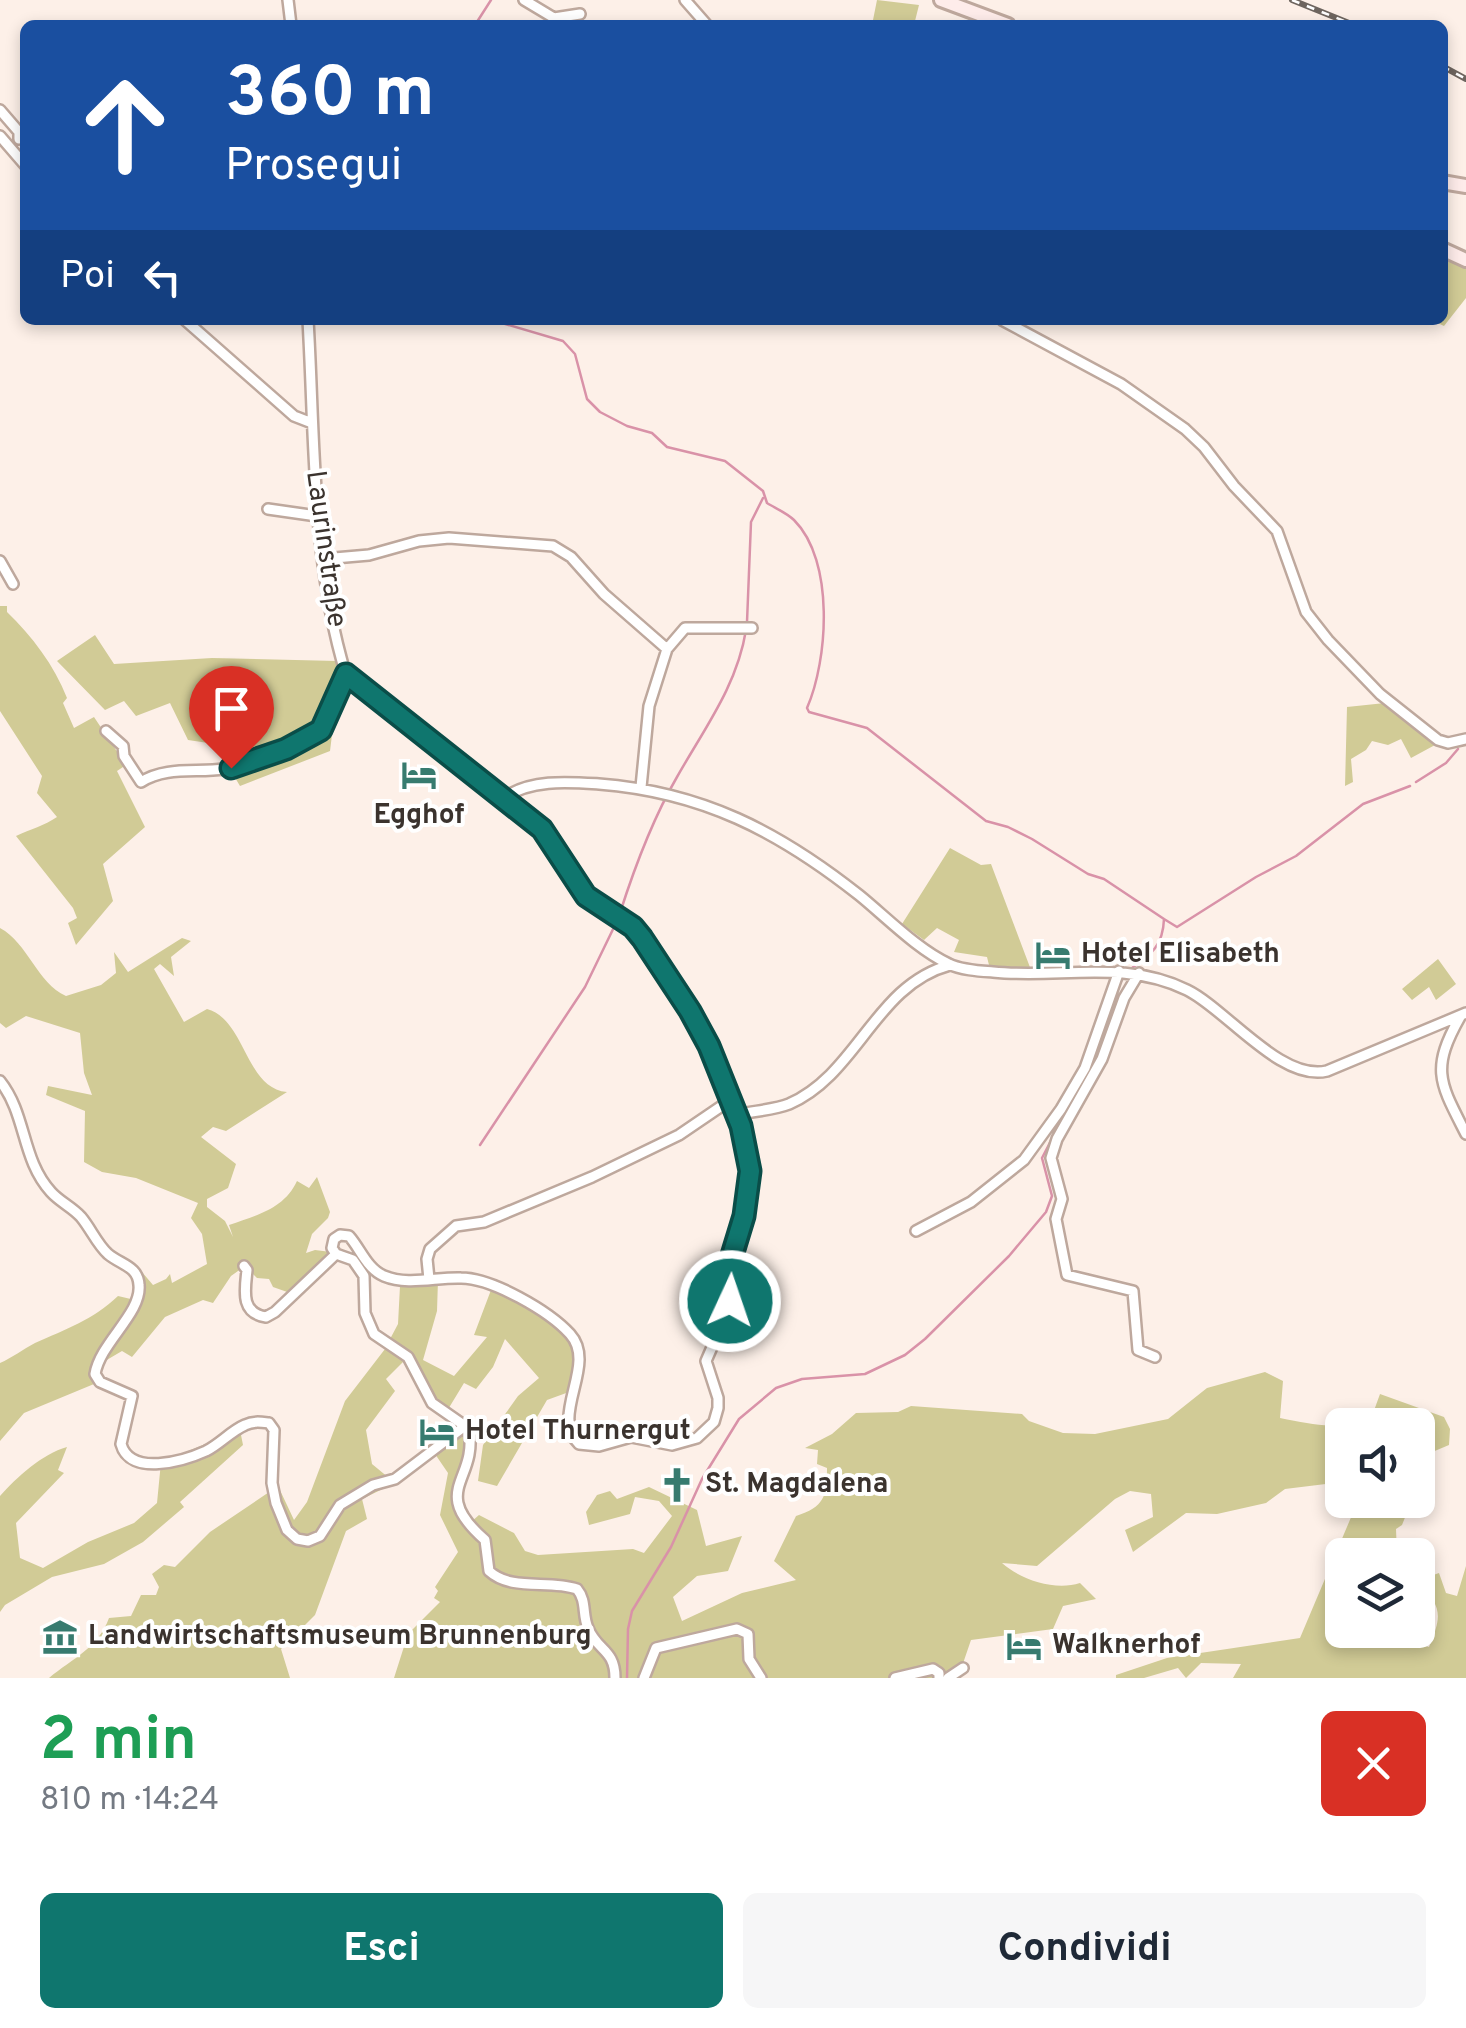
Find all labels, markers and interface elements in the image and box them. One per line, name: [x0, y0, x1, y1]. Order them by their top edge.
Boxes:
text: 360 m: [225, 52, 435, 141]
icon: ahead: [60, 60, 190, 190]
text: Prosegui: [225, 139, 402, 196]
icon: left: [135, 250, 190, 305]
text: Poi: [60, 253, 115, 302]
street label: Laurinstraße: [296, 468, 354, 630]
pin: [189, 666, 274, 769]
icon: arrive: [204, 681, 259, 736]
hotel icon: Egghof: [400, 756, 438, 794]
place label: Egghof: [373, 798, 465, 834]
hotel icon: Hotel Elisabeth: [1034, 936, 1072, 974]
place label: Hotel Elisabeth: [1081, 937, 1280, 973]
position arrow: [678, 1249, 782, 1353]
map controls: [1325, 1408, 1435, 1648]
button: sound: [1325, 1408, 1435, 1518]
hotel icon: Hotel Thurnergut: [418, 1413, 456, 1451]
place label: Hotel Thurnergut: [465, 1414, 691, 1450]
church icon: St. Magdalena: [658, 1466, 696, 1504]
place label: St. Magdalena: [705, 1467, 888, 1503]
button: layers: [1325, 1538, 1435, 1648]
museum icon: Landwirtschaftsmuseum Brunnenburg: [41, 1618, 79, 1656]
place label: Landwirtschaftsmuseum Brunnenburg: [88, 1619, 592, 1655]
hotel icon: Walknerhof: [1005, 1627, 1043, 1665]
place label: Walknerhof: [1052, 1628, 1200, 1664]
text: 2 min: [40, 1705, 197, 1781]
button: close: [1321, 1711, 1426, 1816]
text: 810 m · 14:24: [40, 1781, 219, 1821]
button: Esci: [40, 1893, 723, 2008]
button: Condividi: [743, 1893, 1426, 2008]

